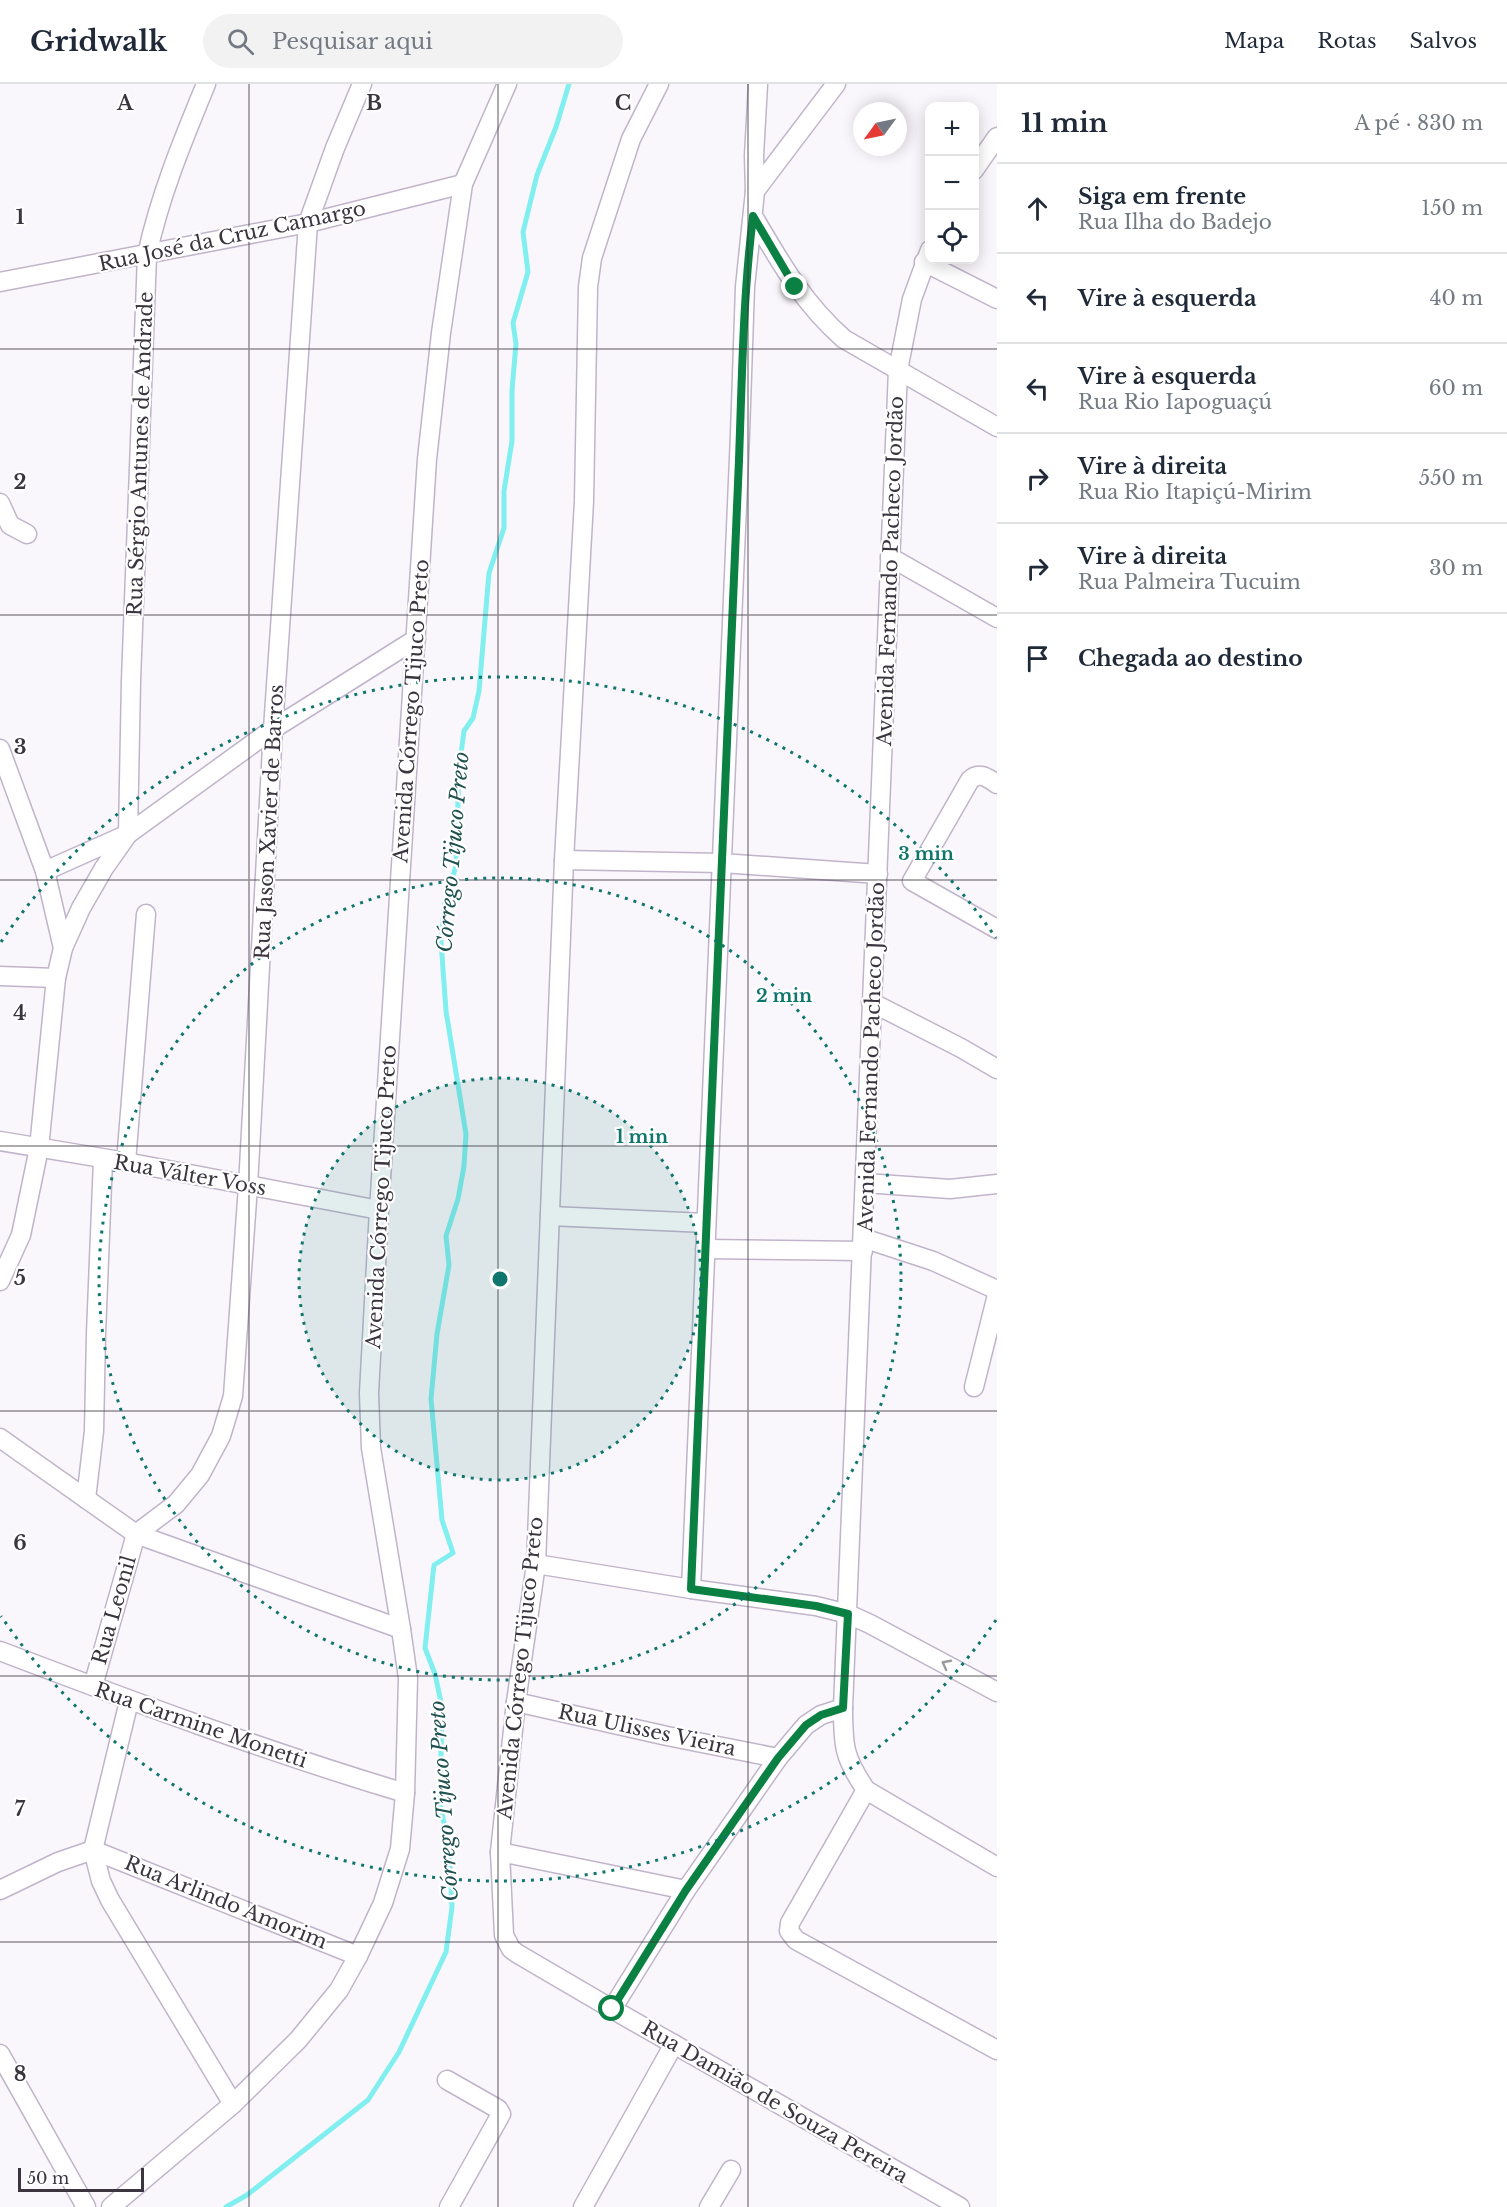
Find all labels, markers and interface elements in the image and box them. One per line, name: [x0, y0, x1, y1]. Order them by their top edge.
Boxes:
search box: [203, 14, 623, 68]
text: Gridwalk: [30, 24, 167, 59]
icon: search: [224, 25, 257, 58]
text: Pesquisar aqui: [272, 28, 433, 55]
text: Mapa: [1224, 28, 1284, 54]
text: Rotas: [1317, 28, 1377, 54]
text: Salvos: [1410, 28, 1477, 54]
text: A: [116, 91, 134, 115]
text: B: [366, 91, 382, 115]
text: C: [615, 91, 631, 115]
north arrow: [853, 102, 907, 156]
map controls: [925, 102, 979, 264]
button: +: [925, 102, 979, 156]
text: 11 min: [1021, 107, 1108, 139]
text: A pé · 830 m: [1355, 111, 1483, 135]
button: −: [925, 156, 979, 210]
text: Siga em frente: [1078, 183, 1246, 210]
icon: ahead: [1021, 192, 1054, 225]
street label: Rua José da Cruz Camargo: [96, 196, 368, 276]
text: 150 m: [1421, 196, 1483, 220]
text: 1: [16, 205, 25, 229]
button: locate: [925, 210, 979, 264]
text: Rua Ilha do Badejo: [1078, 210, 1272, 234]
route end: [781, 273, 807, 299]
icon: left: [1021, 282, 1054, 315]
text: Vire à esquerda: [1078, 285, 1257, 312]
text: 40 m: [1430, 286, 1483, 310]
street label: Rua Sérgio Antunes de Andrade: [122, 291, 158, 617]
text: Vire à esquerda: [1078, 363, 1257, 390]
icon: left: [1021, 372, 1054, 405]
text: 60 m: [1429, 376, 1483, 400]
text: Rua Rio Iapoguaçú: [1078, 390, 1272, 414]
street label: Avenida Fernando Pacheco Jordão: [872, 396, 908, 747]
text: Vire à direita: [1078, 453, 1227, 480]
icon: right: [1021, 462, 1054, 495]
text: 550 m: [1419, 466, 1483, 490]
text: 2: [13, 470, 27, 494]
text: Rua Rio Itapiçú-Mirim: [1078, 480, 1312, 504]
text: Vire à direita: [1078, 543, 1227, 570]
icon: right: [1021, 552, 1054, 585]
text: 30 m: [1429, 556, 1483, 580]
street label: Avenida Córrego Tijuco Preto: [388, 558, 434, 865]
text: Rua Palmeira Tucuim: [1078, 570, 1301, 594]
icon: arrive: [1021, 642, 1054, 675]
text: Chegada ao destino: [1078, 645, 1303, 672]
street label: Rua Jason Xavier de Barros: [250, 684, 288, 960]
text: 3: [14, 735, 26, 759]
water label: Córrego Tijuco Preto: [431, 750, 475, 954]
text: 3 min: [898, 843, 954, 865]
street label: Avenida Fernando Pacheco Jordão: [853, 882, 889, 1233]
text: 2 min: [756, 985, 812, 1007]
text: 4: [13, 1001, 27, 1025]
street label: Avenida Córrego Tijuco Preto: [361, 1044, 401, 1351]
text: 1 min: [616, 1126, 668, 1148]
street label: Rua Válter Voss: [112, 1150, 268, 1200]
text: 5: [14, 1266, 26, 1290]
centre of rings: [490, 1269, 510, 1289]
street label: Avenida Córrego Tijuco Preto: [492, 1515, 548, 1822]
text: 6: [13, 1531, 27, 1555]
street label: Rua Leonil: [87, 1553, 141, 1667]
one-way arrow: [941, 1660, 952, 1671]
street label: Rua Carmine Monetti: [92, 1677, 311, 1773]
street label: Rua Ulisses Vieira: [556, 1699, 739, 1761]
water label: Córrego Tijuco Preto: [424, 1700, 464, 1902]
text: 7: [15, 1797, 26, 1821]
street label: Rua Arlindo Amorim: [121, 1850, 331, 1954]
route start: [598, 1995, 624, 2021]
street label: Rua Damião de Souza Pereira: [638, 2016, 913, 2189]
text: 8: [14, 2062, 26, 2086]
scale bar: [18, 2165, 144, 2192]
text: 50 m: [27, 2168, 69, 2188]

